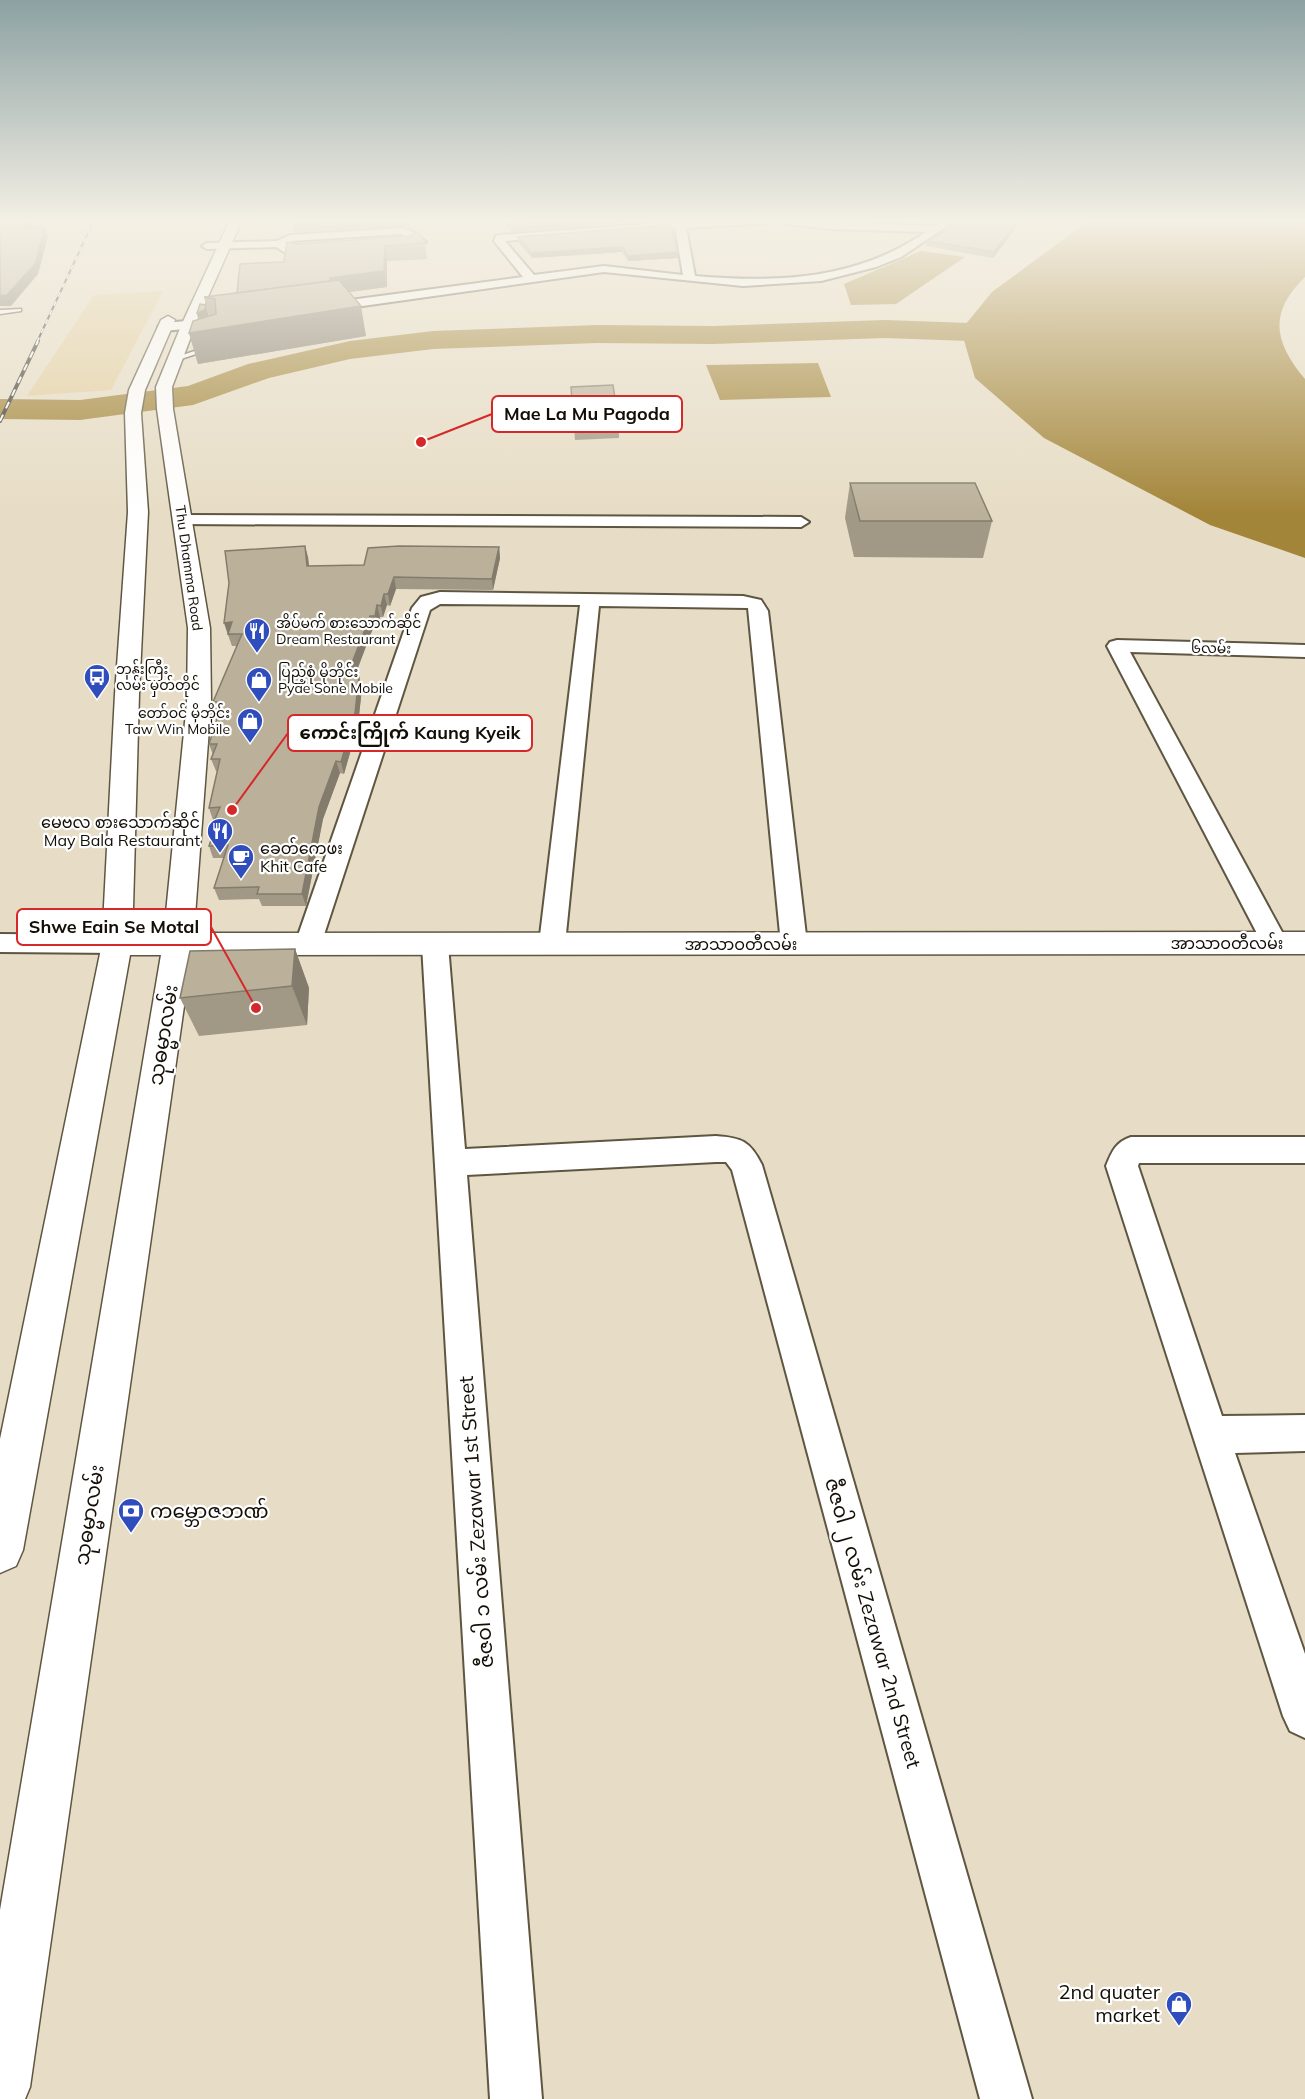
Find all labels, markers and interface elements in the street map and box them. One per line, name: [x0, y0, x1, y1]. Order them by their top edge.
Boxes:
callout: Mae La Mu Pagoda: [492, 396, 682, 432]
text: Mae La Mu Pagoda: [504, 402, 670, 425]
street label: Thu Dhamma Road: [171, 504, 207, 632]
place label: အိပ်မက် စားသောက်ဆိုင် Dream Restaurant: [276, 613, 421, 648]
restaurant icon: အိပ်မက် စားသောက်ဆိုင် Dream Restaurant: [242, 616, 272, 654]
street label: ၆လမ်း: [1191, 638, 1231, 657]
place label: ဘုန်းကြီး လမ်း မှတ်တိုင်: [116, 659, 200, 697]
bus stop icon: ဘုန်းကြီး လမ်း မှတ်တိုင်: [82, 662, 112, 700]
place label: ပြည့်စုံ မိုဘိုင်း Pyae Sone Mobile: [278, 662, 393, 697]
shop icon: ပြည့်စုံ မိုဘိုင်း Pyae Sone Mobile: [244, 665, 274, 703]
place label: တော်ဝင် မိုဘိုင်း Taw Win Mobile: [125, 703, 230, 738]
shop icon: တော်ဝင် မိုဘိုင်း Taw Win Mobile: [235, 706, 265, 744]
callout: ကောင်းကြိုက် Kaung Kyeik: [288, 715, 532, 751]
text: ကောင်းကြိုက် Kaung Kyeik: [300, 721, 521, 747]
place label: မေဗလ စားသောက်ဆိုင် May Bala Restaurant: [41, 811, 200, 850]
restaurant icon: မေဗလ စားသောက်ဆိုင် May Bala Restaurant: [205, 816, 235, 854]
place label: ခေတ်ကေဖး Khit Cafe: [260, 837, 343, 876]
cafe icon: ခေတ်ကေဖး Khit Cafe: [226, 842, 256, 880]
callout: Shwe Eain Se Motal: [17, 909, 211, 945]
text: Shwe Eain Se Motal: [29, 915, 199, 938]
street label: အာသာဝတီလမ်း: [1171, 932, 1283, 953]
street label: အာသာဝတီလမ်း: [685, 933, 797, 954]
street label: သုဓမ္မာလမ်း: [141, 983, 188, 1088]
street label: ဇီဇဝါ ၁ လမ်း Zezawar 1st Street: [452, 1375, 498, 1669]
street label: သုဓမ္မာလမ်း: [67, 1463, 114, 1568]
street label: ဇီဇဝါ ၂ လမ်း Zezawar 2nd Street: [816, 1475, 928, 1772]
bank icon: ကမ္ဘောဇဘဏ်: [116, 1496, 146, 1534]
place label: ကမ္ဘောဇဘဏ်: [150, 1497, 269, 1527]
place label: 2nd quater market: [1058, 1979, 1161, 2027]
shop icon: 2nd quater market: [1164, 1989, 1194, 2027]

